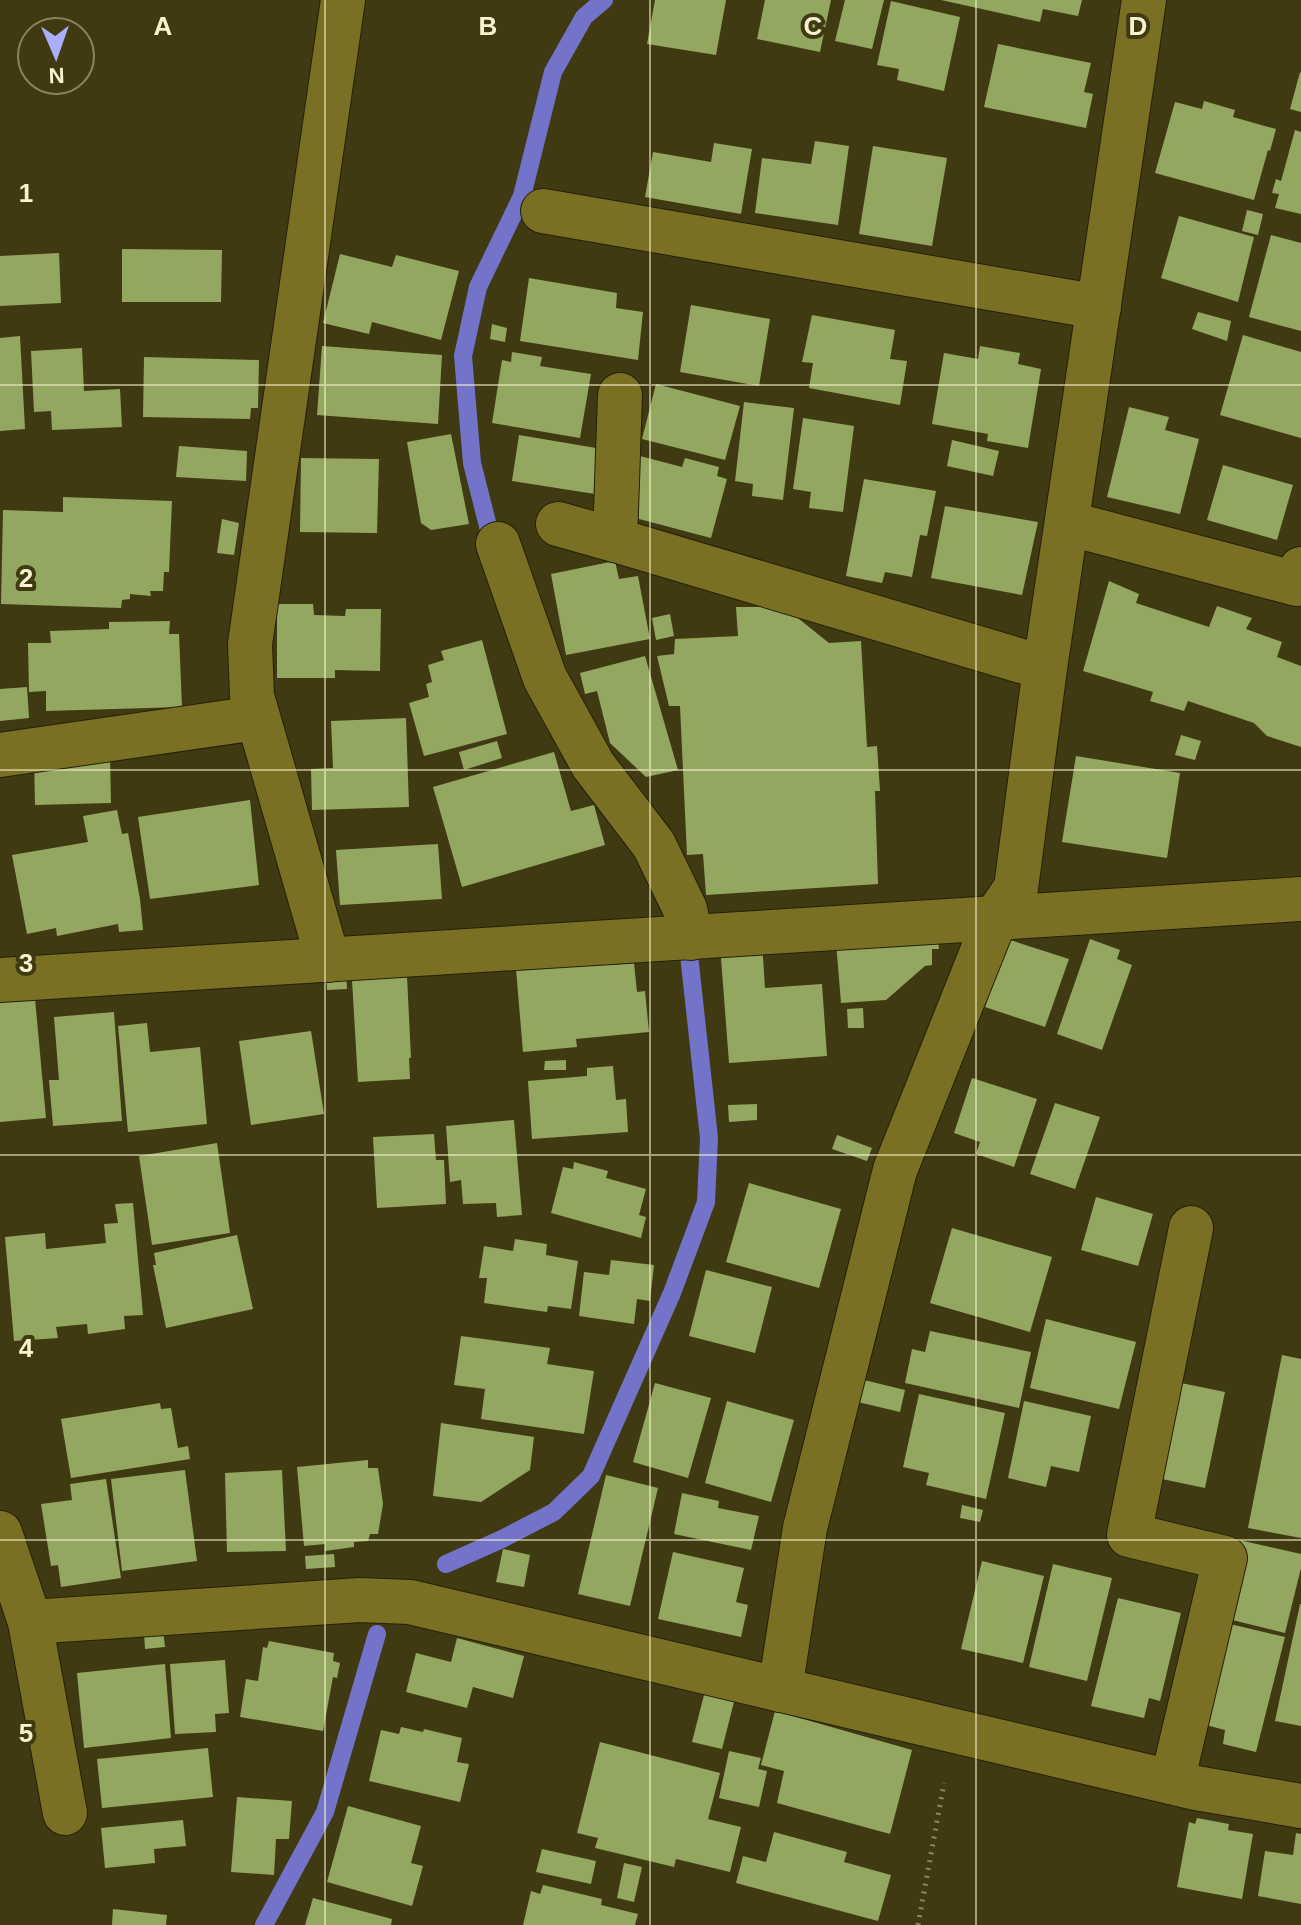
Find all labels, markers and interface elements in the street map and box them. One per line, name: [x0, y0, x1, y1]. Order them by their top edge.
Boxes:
text: A: [154, 11, 173, 41]
text: B: [479, 11, 497, 41]
text: C: [804, 11, 823, 41]
text: D: [1129, 11, 1147, 41]
north arrow: [16, 16, 96, 96]
text: N: [48, 63, 65, 88]
text: 1: [19, 178, 33, 208]
text: 2: [19, 563, 33, 593]
text: 3: [19, 948, 33, 978]
text: 4: [19, 1333, 34, 1363]
text: 5: [19, 1718, 33, 1748]

